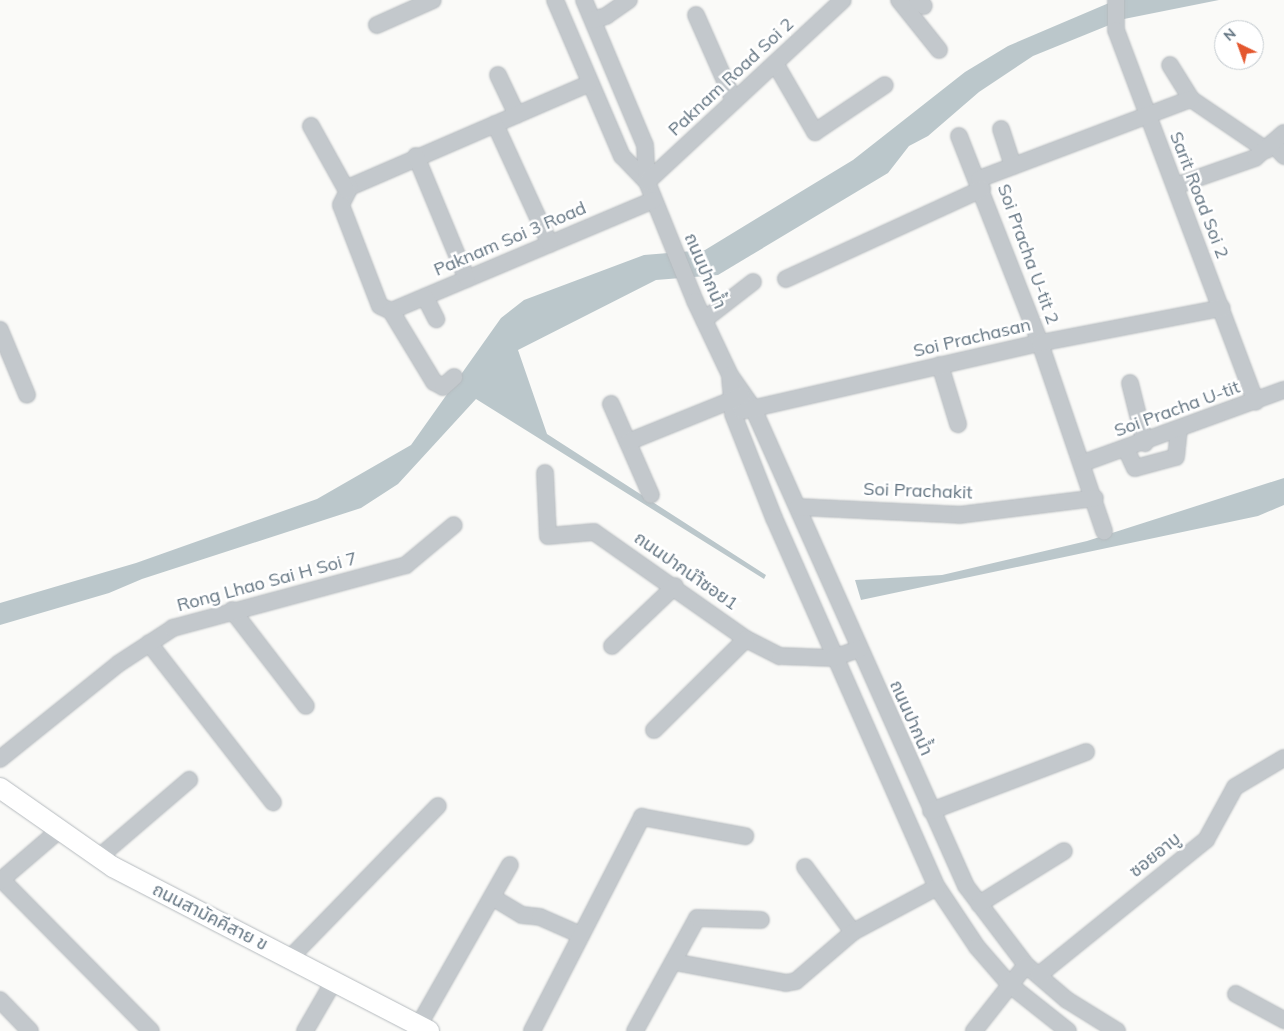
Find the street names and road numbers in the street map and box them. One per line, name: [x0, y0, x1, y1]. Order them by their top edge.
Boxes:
street label: Paknam Road Soi 2: [664, 13, 798, 141]
street label: Sarit Road Soi 2: [1165, 129, 1233, 261]
street label: Soi Pracha U-tit 2: [993, 181, 1063, 327]
street label: Paknam Soi 3 Road: [431, 197, 589, 281]
street label: ถนนปากน้ำ: [679, 230, 731, 312]
street label: Soi Prachasan: [911, 314, 1033, 362]
street label: Soi Pracha U-tit: [1111, 376, 1243, 442]
street label: Soi Prachakit: [863, 478, 973, 504]
street label: ถนนปากนำ้ซอย1: [630, 527, 742, 615]
street label: Rong Lhao Sai H Soi 7: [175, 548, 359, 616]
street label: ถนนปากน้ำ: [885, 677, 937, 759]
street label: ซอยอาบู: [1125, 828, 1185, 882]
street label: ถนนสามัคคีสาย ข: [149, 879, 271, 955]

